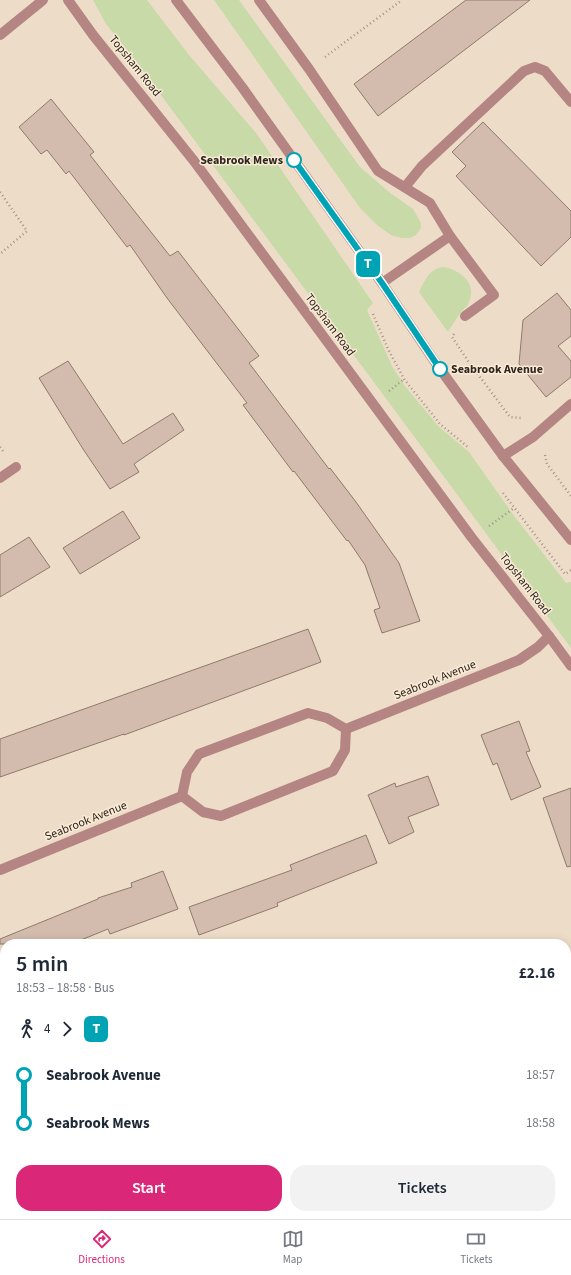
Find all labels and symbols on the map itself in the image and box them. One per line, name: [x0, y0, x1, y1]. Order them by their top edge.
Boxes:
street label: Topsham Road: [105, 32, 165, 100]
place label: Seabrook Mews: [200, 152, 283, 169]
marker: Seabrook Mews: [286, 152, 302, 168]
line badge: T: [355, 251, 381, 277]
street label: Topsham Road: [301, 290, 359, 360]
marker: Seabrook Avenue: [432, 361, 448, 377]
place label: Seabrook Avenue: [451, 361, 543, 378]
street label: Topsham Road: [495, 549, 555, 619]
street label: Seabrook Avenue: [391, 656, 479, 704]
street label: Seabrook Avenue: [42, 797, 130, 845]

